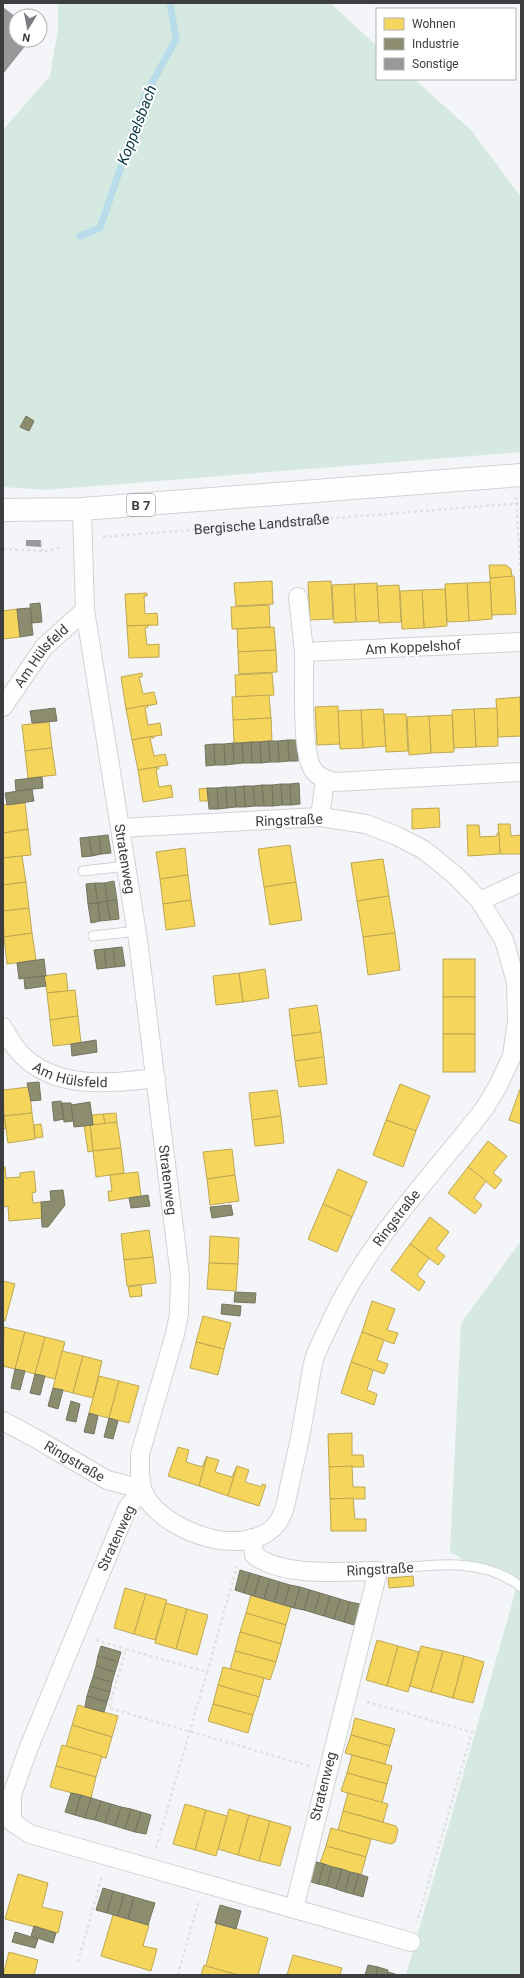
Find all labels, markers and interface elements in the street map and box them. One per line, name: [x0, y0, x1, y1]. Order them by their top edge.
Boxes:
north arrow: [8, 8, 48, 48]
legend: [376, 8, 516, 80]
text: Wohnen: [412, 17, 456, 31]
text: N: [21, 30, 31, 44]
text: Industrie: [412, 37, 459, 51]
text: Sonstige: [412, 57, 459, 71]
water label: Koppelsbach: [114, 83, 160, 167]
road number: B 7: [127, 494, 155, 516]
street label: Bergische Landstraße: [193, 511, 330, 538]
street label: Am Hülsfeld: [11, 621, 71, 690]
street label: Am Koppelshof: [365, 636, 461, 657]
street label: Ringstraße: [255, 811, 323, 829]
street label: Stratenweg: [111, 823, 138, 895]
street label: Am Hülsfeld: [30, 1058, 108, 1090]
street label: Stratenweg: [156, 1144, 180, 1216]
street label: Ringstraße: [370, 1186, 423, 1249]
street label: Ringstraße: [41, 1437, 108, 1485]
street label: Stratenweg: [94, 1503, 138, 1573]
street label: Ringstraße: [346, 1559, 414, 1579]
street label: Stratenweg: [307, 1750, 339, 1822]

